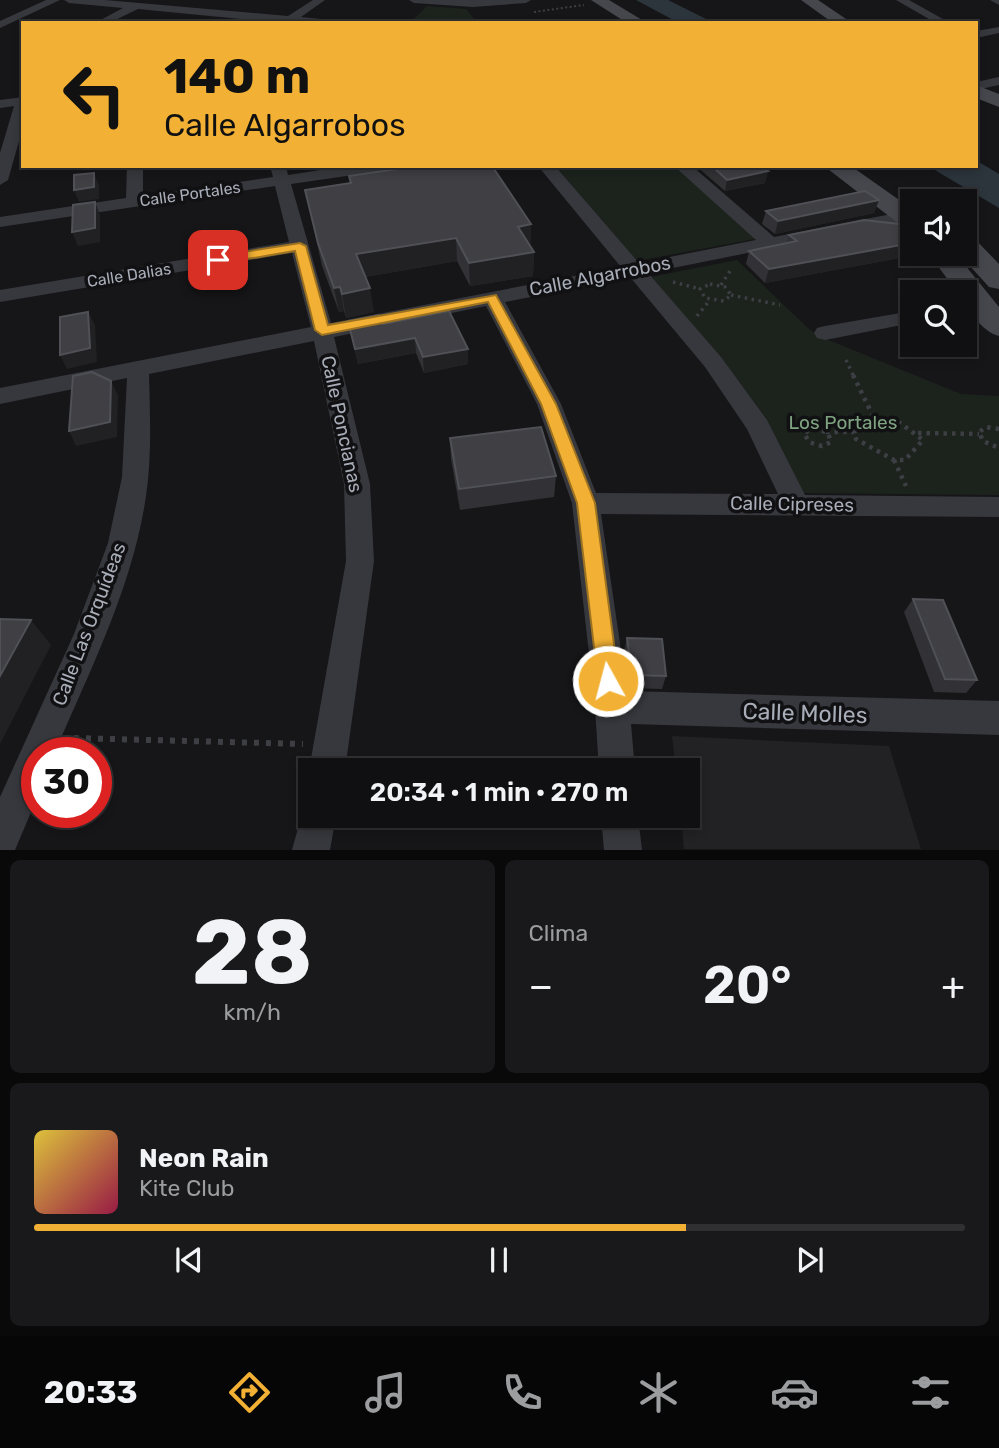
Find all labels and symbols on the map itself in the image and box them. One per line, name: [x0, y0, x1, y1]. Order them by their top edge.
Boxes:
street label: Calle Portales: [138, 178, 242, 210]
pin: [188, 230, 248, 290]
street label: Calle Algarrobos: [527, 251, 673, 301]
street label: Calle Dalias: [86, 259, 172, 291]
street label: Calle Poncianas: [316, 353, 368, 495]
park label: Los Portales: [789, 411, 897, 434]
street label: Calle Cipreses: [730, 491, 854, 517]
street label: Calle Las Orquídeas: [47, 539, 131, 709]
position arrow: [571, 644, 645, 718]
street label: Calle Molles: [742, 697, 868, 729]
speed limit sign: 30: [21, 737, 112, 828]

